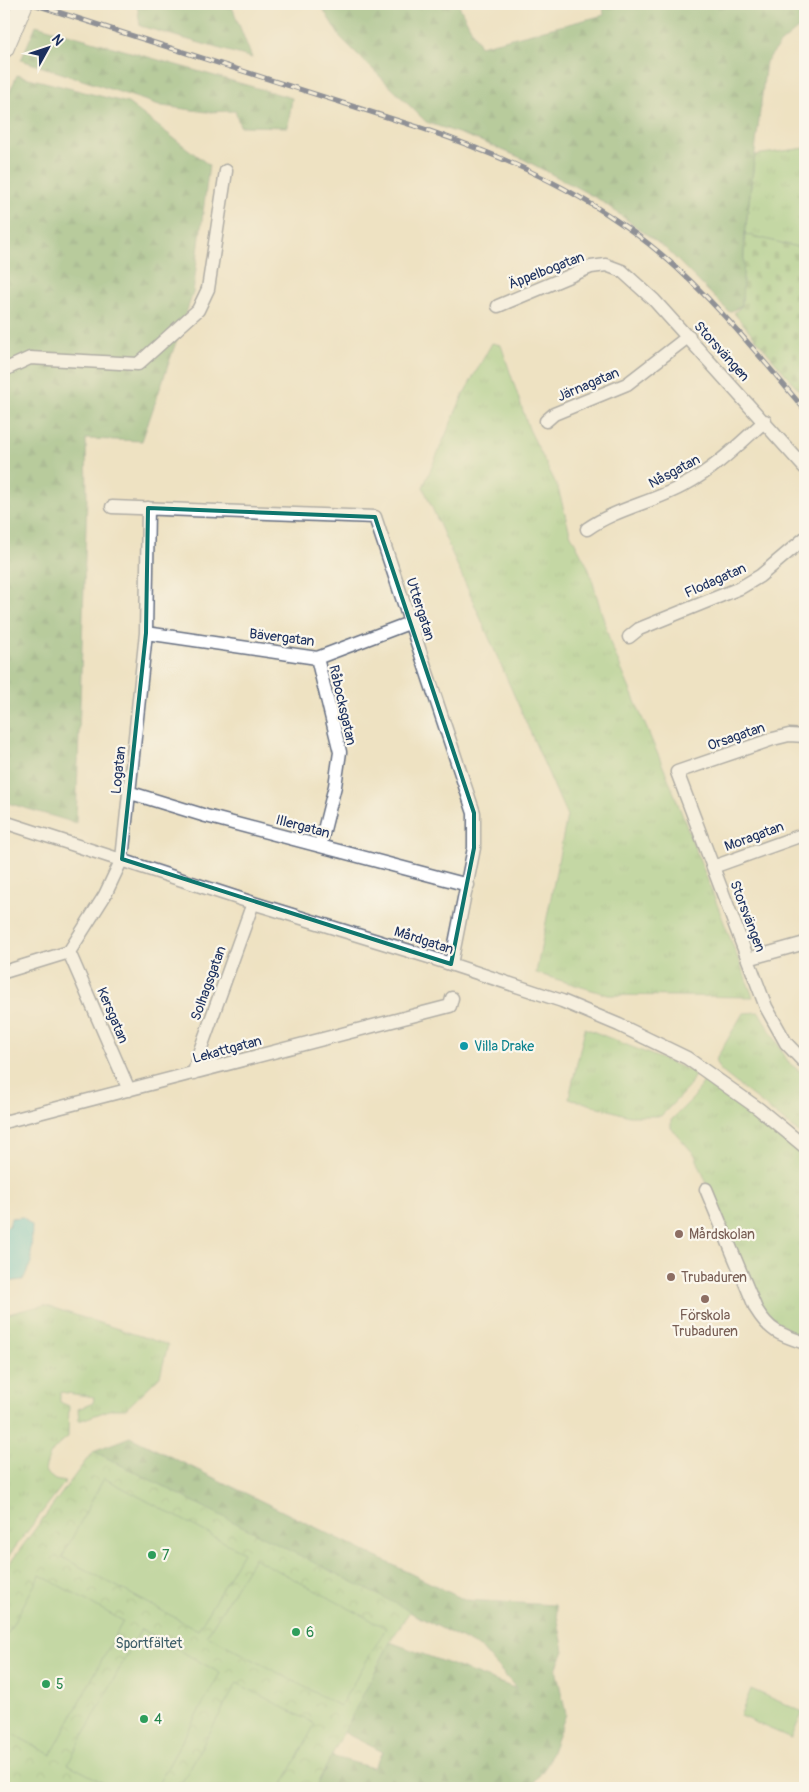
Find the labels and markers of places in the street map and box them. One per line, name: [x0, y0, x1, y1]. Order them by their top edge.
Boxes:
place label: Villa Drake: [474, 1038, 534, 1055]
marker: Villa Drake: [458, 1040, 470, 1052]
place label: Mårdskolan: [689, 1226, 755, 1243]
marker: Mårdskolan: [673, 1228, 685, 1240]
place label: Trubaduren: [681, 1269, 747, 1286]
marker: Trubaduren: [665, 1271, 677, 1283]
marker: Förskola Trubaduren: [699, 1293, 711, 1305]
place label: Förskola Trubaduren: [672, 1307, 738, 1340]
place label: 7: [162, 1547, 170, 1564]
marker: 7: [146, 1549, 158, 1561]
place label: 6: [306, 1624, 314, 1641]
marker: 6: [290, 1626, 302, 1638]
place label: 5: [56, 1676, 64, 1693]
marker: 5: [40, 1678, 52, 1690]
place label: 4: [154, 1711, 162, 1728]
marker: 4: [138, 1713, 150, 1725]

